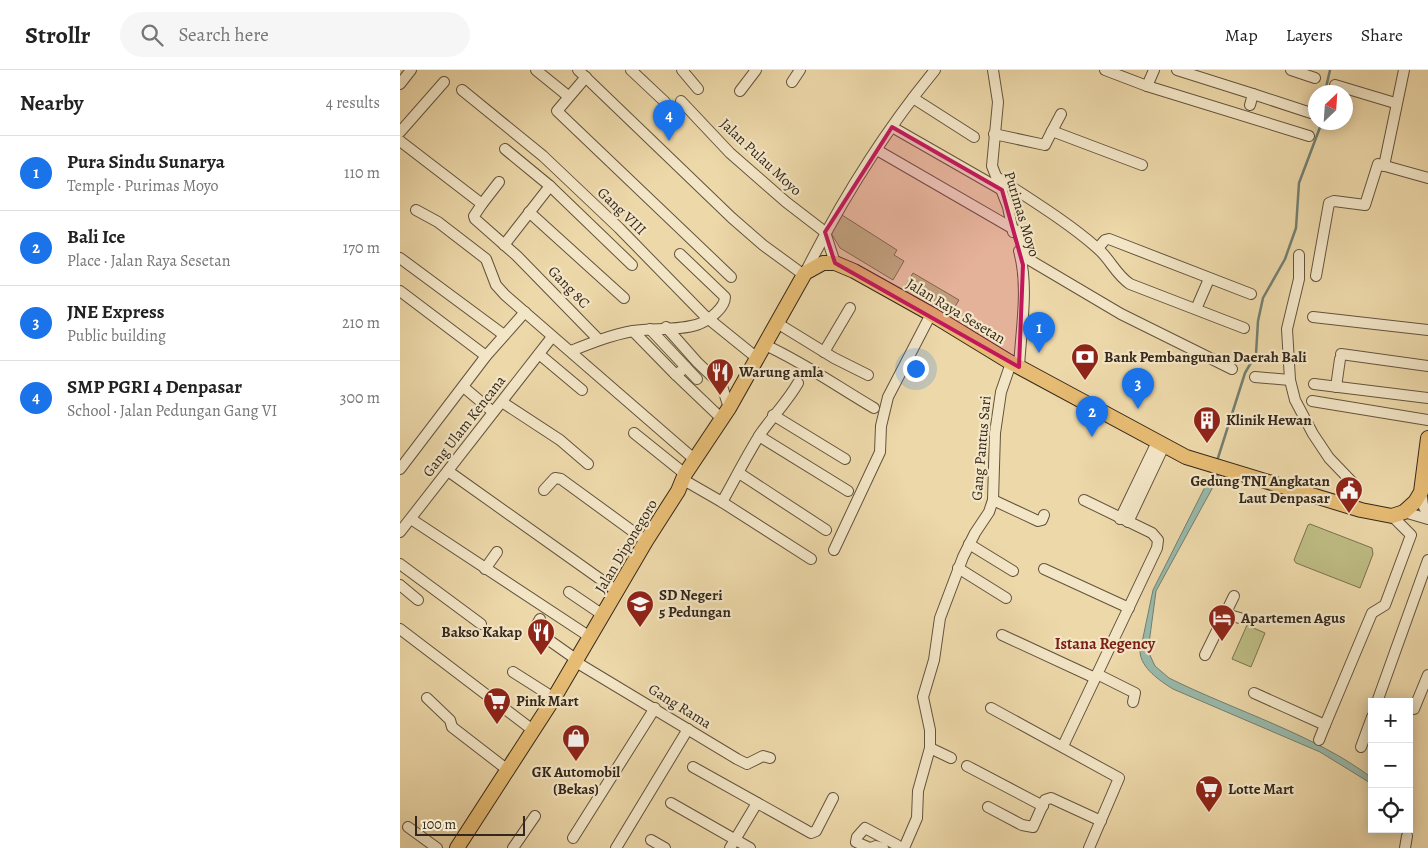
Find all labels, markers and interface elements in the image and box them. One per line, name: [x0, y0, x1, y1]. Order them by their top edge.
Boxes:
search box: [120, 12, 470, 57]
text: Strollr: [25, 19, 90, 51]
icon: search: [138, 21, 166, 49]
text: Search here: [178, 22, 269, 48]
text: Map: [1225, 23, 1258, 47]
text: Layers: [1286, 23, 1333, 47]
text: Share: [1361, 23, 1403, 47]
north arrow: [1308, 85, 1353, 130]
text: Nearby: [20, 89, 83, 117]
text: 4 results: [326, 92, 380, 114]
pin: 4: [653, 100, 685, 141]
street label: Jalan Pulau Moyo: [716, 114, 806, 200]
text: Pura Sindu Sunarya: [67, 149, 225, 175]
text: 1: [33, 162, 39, 184]
text: 110 m: [344, 162, 380, 184]
street label: Purimas Moyo: [1000, 169, 1044, 259]
text: Temple · Purimas Moyo: [67, 175, 219, 197]
street label: Gang VIII: [593, 183, 651, 239]
text: Bali Ice: [67, 224, 125, 250]
text: 2: [32, 237, 40, 259]
text: 170 m: [343, 237, 380, 259]
text: Place · Jalan Raya Sesetan: [67, 250, 230, 272]
street label: Gang 8C: [544, 261, 594, 313]
street label: Jalan Raya Sesetan: [903, 273, 1009, 349]
text: JNE Express: [67, 299, 164, 325]
text: 3: [33, 312, 39, 334]
text: 210 m: [342, 312, 380, 334]
pin: 1: [1023, 312, 1055, 353]
text: Public building: [67, 325, 166, 347]
bank icon: Bank Pembangunan Daerah Bali: [1070, 342, 1100, 381]
place label: Bank Pembangunan Daerah Bali: [1104, 347, 1307, 367]
your location: [903, 356, 929, 382]
restaurant icon: Warung amla: [705, 357, 735, 396]
place label: Warung amla: [738, 362, 824, 382]
pin: 3: [1122, 368, 1154, 409]
street label: Gang Ulam Kencana: [418, 371, 510, 481]
text: SMP PGRI 4 Denpasar: [67, 374, 242, 400]
text: 4: [32, 387, 40, 409]
text: 300 m: [340, 387, 380, 409]
street label: Gang Pantus Sari: [966, 395, 996, 501]
pin: 2: [1076, 396, 1108, 437]
text: School · Jalan Pedungan Gang VI: [67, 400, 277, 422]
building icon: Klinik Hewan: [1192, 405, 1222, 444]
place label: Klinik Hewan: [1226, 410, 1312, 430]
place label: Gedung TNI Angkatan Laut Denpasar: [1190, 471, 1331, 508]
public building icon: Gedung TNI Angkatan Laut Denpasar: [1334, 475, 1364, 514]
street label: Jalan Diponegoro: [590, 495, 662, 597]
place label: SD Negeri 5 Pedungan: [659, 585, 731, 622]
school or university icon: SD Negeri 5 Pedungan: [625, 589, 655, 628]
hotel icon: Apartemen Agus: [1207, 603, 1237, 642]
place label: Apartemen Agus: [1240, 608, 1345, 628]
restaurant icon: Bakso Kakap: [526, 617, 556, 656]
place label: Bakso Kakap: [441, 622, 522, 642]
district label: Istana Regency: [1055, 633, 1156, 655]
street label: Gang Rama: [645, 679, 715, 733]
supermarket icon: Pink Mart: [482, 686, 512, 725]
place label: Pink Mart: [516, 691, 579, 711]
map controls: [1368, 698, 1413, 833]
button: +: [1368, 698, 1413, 743]
shop icon: GK Automobil (Bekas): [561, 723, 591, 762]
button: −: [1368, 743, 1413, 788]
place label: GK Automobil (Bekas): [532, 762, 620, 799]
supermarket icon: Lotte Mart: [1194, 774, 1224, 813]
place label: Lotte Mart: [1228, 779, 1294, 799]
button: locate: [1368, 788, 1413, 833]
scale bar: [415, 813, 525, 836]
text: 100 m: [422, 815, 456, 834]

